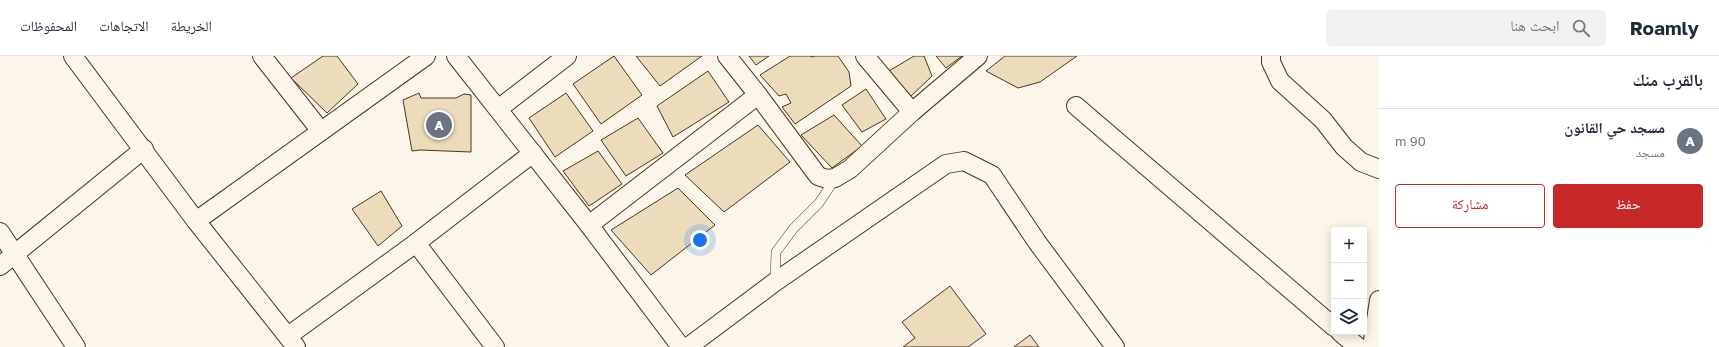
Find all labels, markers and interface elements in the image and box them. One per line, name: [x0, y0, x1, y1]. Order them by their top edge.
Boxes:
search box: [1326, 10, 1606, 46]
text: ابحث هنا: [1510, 16, 1560, 34]
text: Roamly: [1630, 16, 1699, 39]
text: المحفوظات: [20, 17, 77, 34]
text: الاتجاهات: [99, 17, 149, 34]
text: الخريطة: [171, 17, 212, 34]
icon: search: [1570, 17, 1592, 39]
text: بالقرب منك: [1632, 69, 1703, 90]
pin: A: [426, 110, 452, 140]
text: مسجد حي القانون: [1564, 118, 1665, 136]
text: 90 m: [1395, 133, 1426, 149]
text: A: [1685, 133, 1695, 149]
text: مسجد: [1636, 144, 1665, 160]
button: مشاركة: [1395, 184, 1545, 228]
button: حفظ: [1553, 184, 1703, 228]
map controls: [1331, 227, 1367, 335]
button: +: [1331, 227, 1367, 263]
your location: [690, 230, 710, 250]
button: −: [1331, 263, 1367, 299]
button: layers: [1331, 299, 1367, 335]

